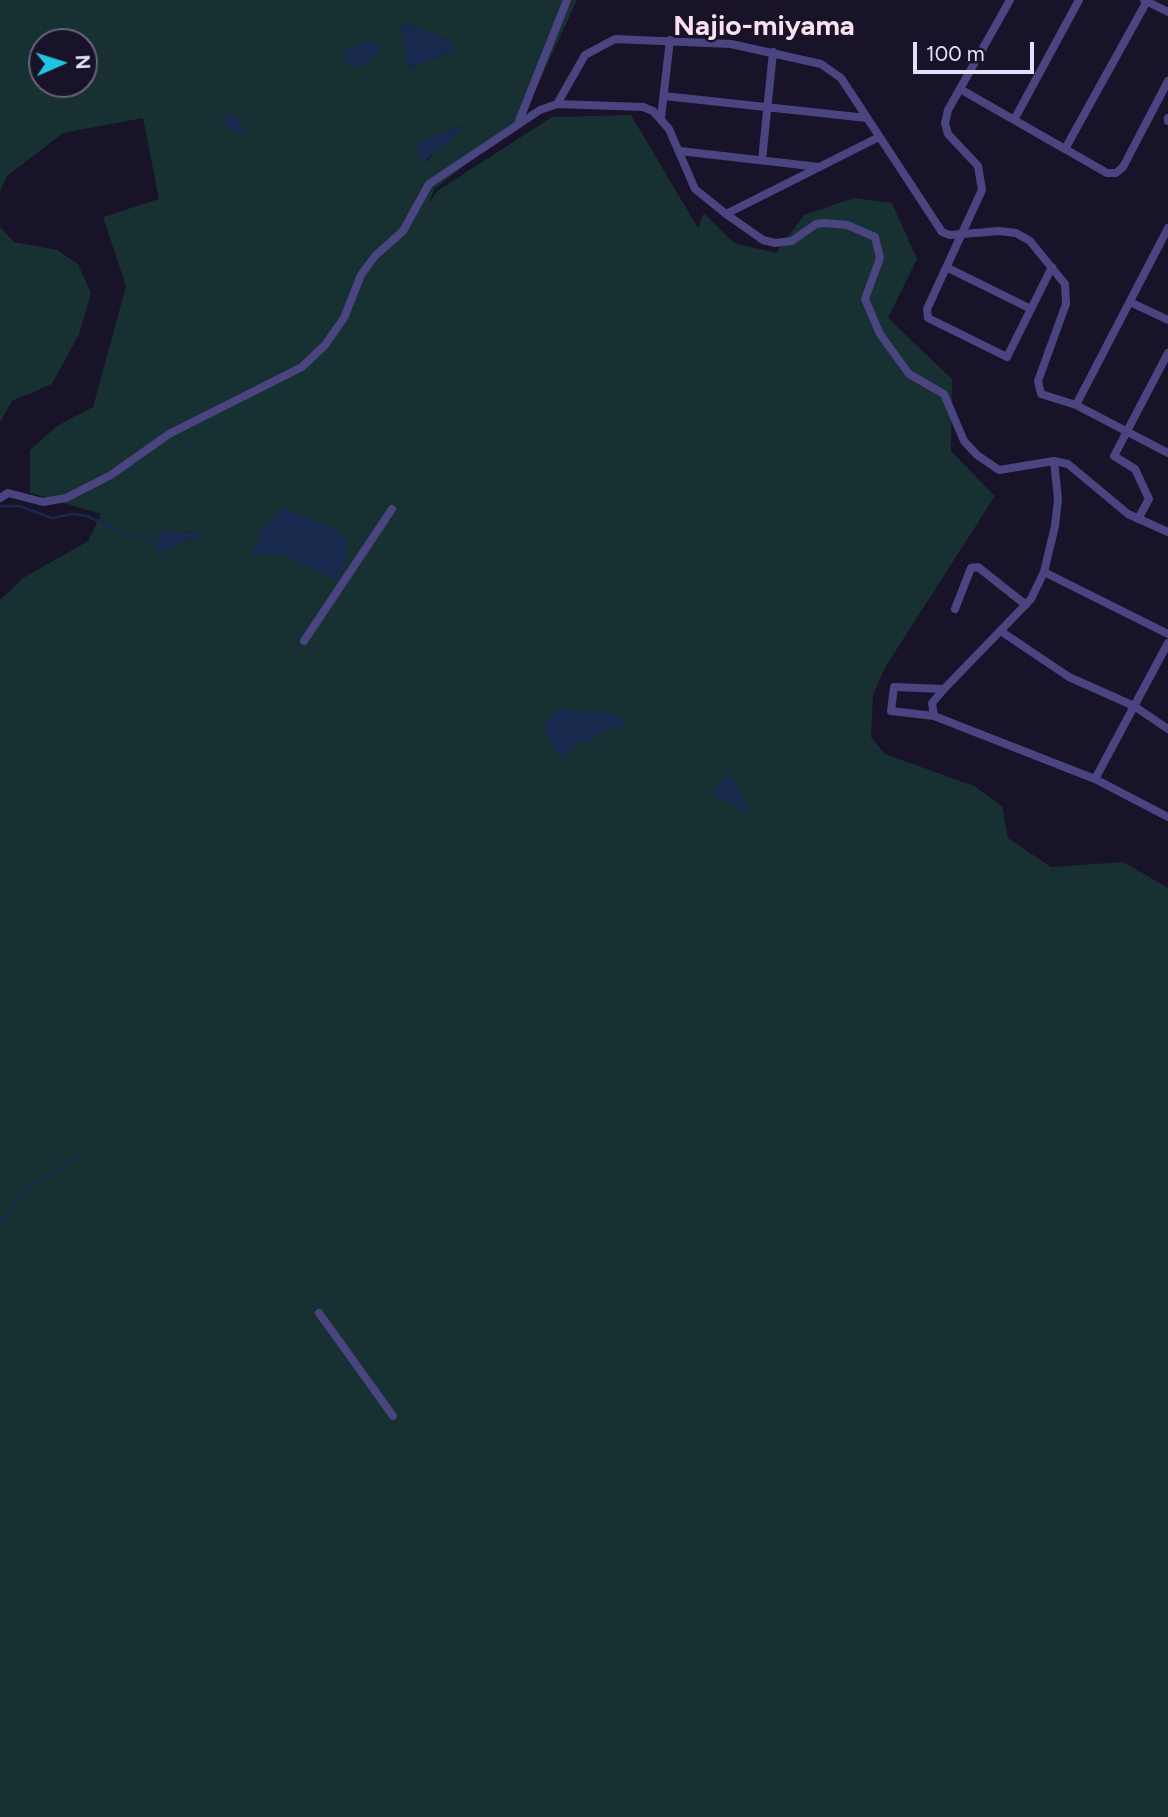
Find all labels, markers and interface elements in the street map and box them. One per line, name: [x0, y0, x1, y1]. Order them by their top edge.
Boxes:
district label: Najio-miyama: [673, 10, 855, 44]
north arrow: [28, 28, 98, 98]
scale bar: [916, 28, 1037, 72]
text: 100 m: [926, 41, 985, 66]
text: N: [71, 54, 94, 70]

